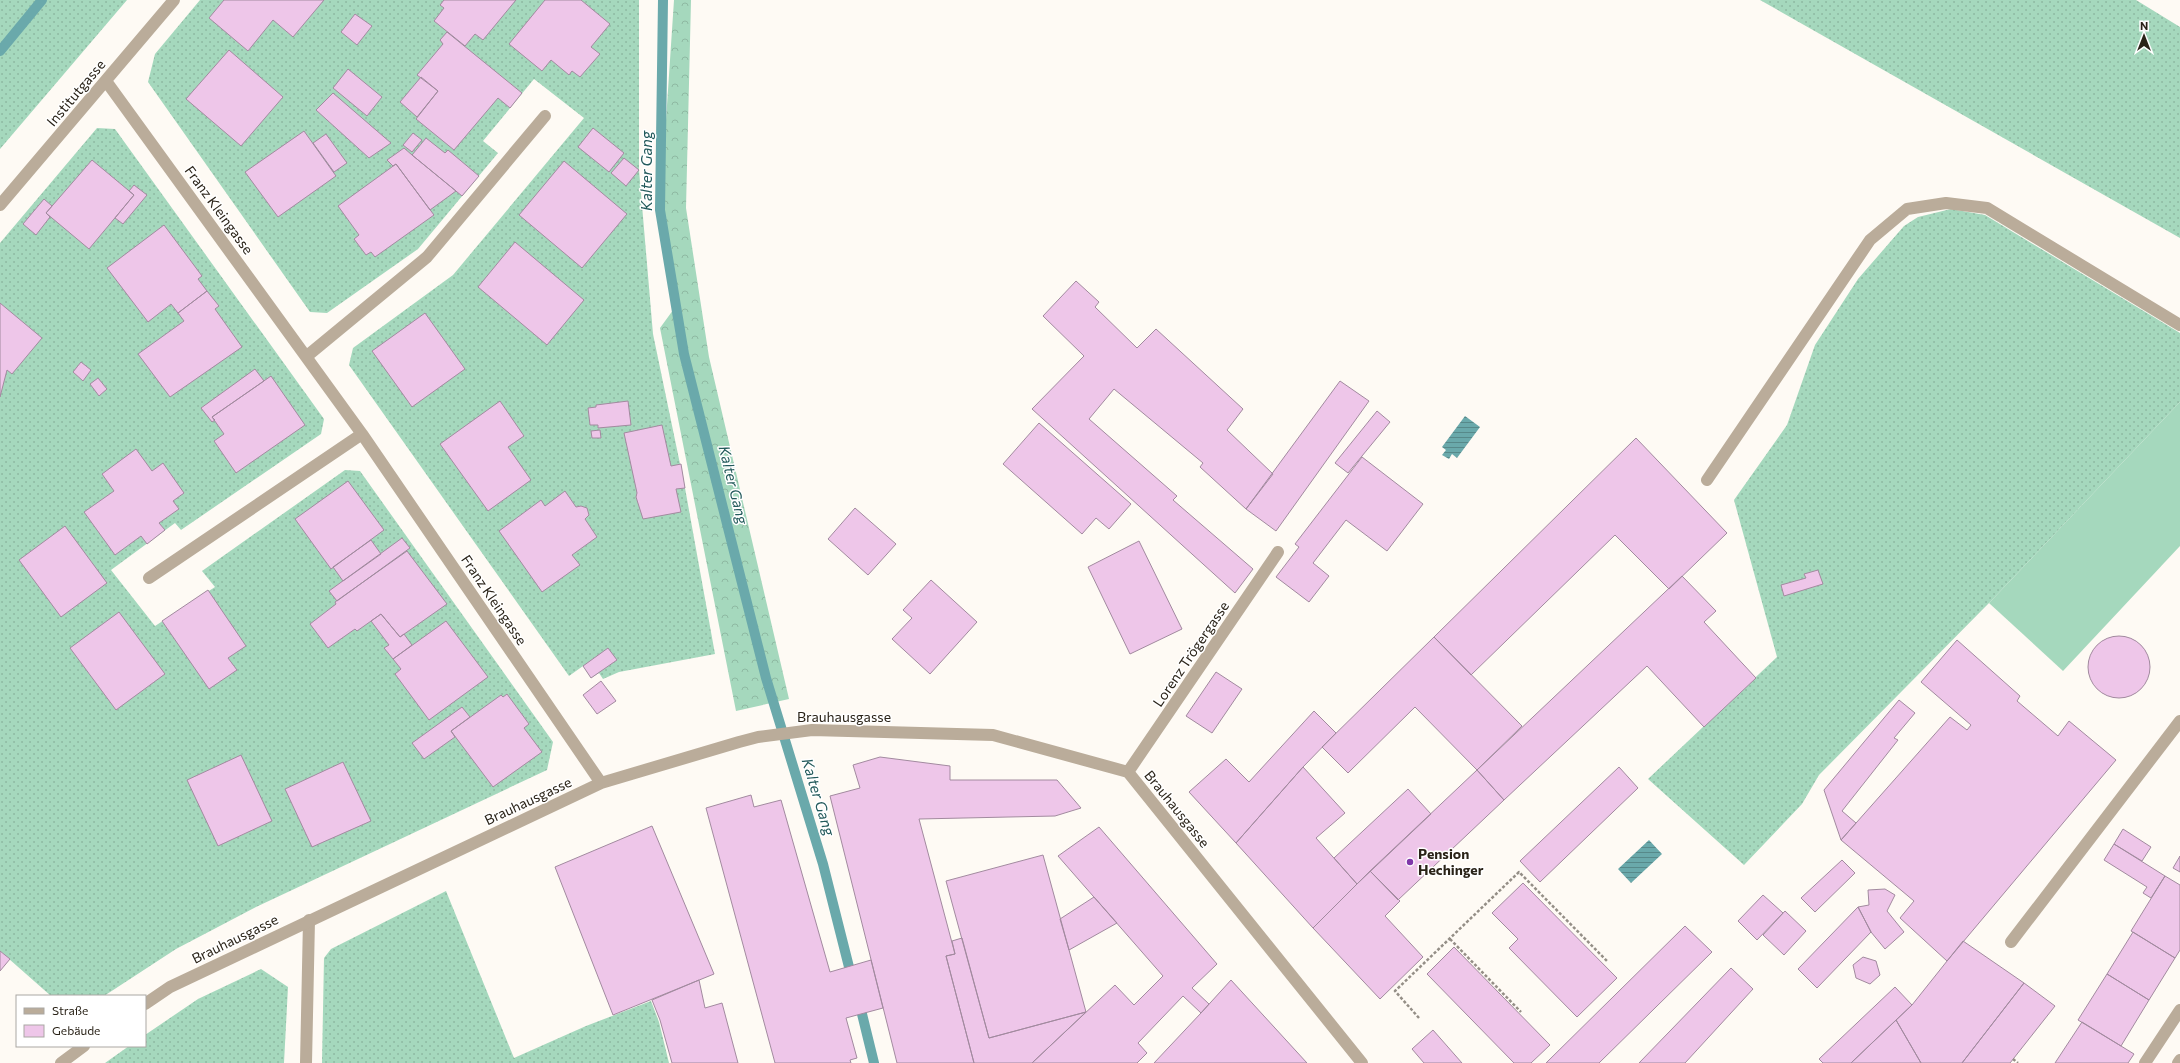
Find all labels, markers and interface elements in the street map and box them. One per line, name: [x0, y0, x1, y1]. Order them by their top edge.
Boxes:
north arrow: [2124, 16, 2164, 56]
text: N: [2140, 19, 2148, 32]
street label: Institutgasse: [43, 56, 108, 129]
water label: Kalter Gang: [637, 130, 655, 211]
street label: Franz Kleingasse: [182, 162, 257, 257]
water label: Kalter Gang: [716, 444, 753, 527]
street label: Franz Kleingasse: [458, 551, 531, 648]
street label: Lorenz Trögergasse: [1149, 598, 1232, 710]
street label: Brauhausgasse: [797, 708, 891, 725]
water label: Kalter Gang: [799, 756, 840, 838]
street label: Brauhausgasse: [1141, 767, 1214, 851]
street label: Brauhausgasse: [482, 773, 574, 828]
place label: Pension Hechinger: [1418, 845, 1484, 878]
marker: Pension Hechinger: [1405, 857, 1415, 867]
street label: Brauhausgasse: [189, 910, 281, 967]
legend: [16, 995, 146, 1047]
text: Straße: [52, 1003, 88, 1017]
text: Gebäude: [52, 1023, 100, 1037]

